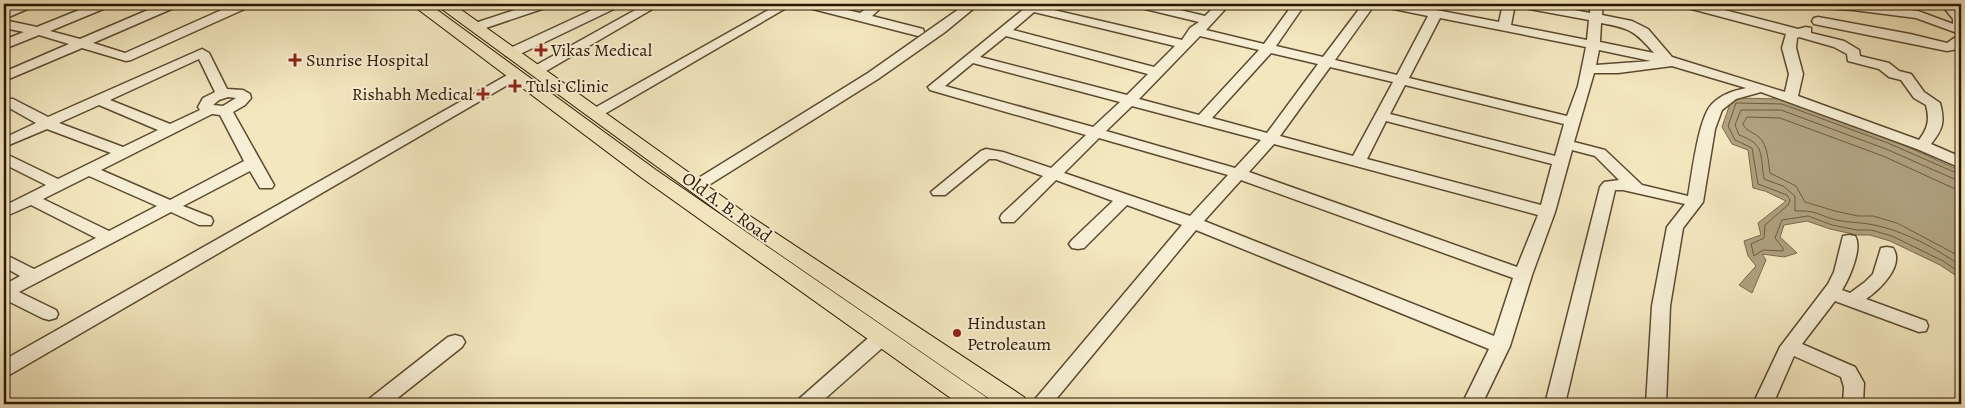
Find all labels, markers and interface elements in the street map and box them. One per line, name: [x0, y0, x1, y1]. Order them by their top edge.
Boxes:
place label: Vikas Medical: [550, 38, 653, 62]
marker: Vikas Medical: [535, 44, 547, 56]
place label: Sunrise Hospital: [306, 48, 429, 72]
marker: Sunrise Hospital: [288, 53, 302, 67]
place label: Tulsi Clinic: [526, 74, 609, 98]
marker: Tulsi Clinic: [508, 79, 522, 93]
place label: Rishabh Medical: [352, 82, 474, 106]
marker: Rishabh Medical: [477, 88, 489, 100]
street label: Old A. B. Road: [677, 166, 777, 248]
place label: Hindustan Petroleaum: [967, 311, 1051, 356]
marker: Hindustan Petroleaum: [951, 327, 963, 339]

